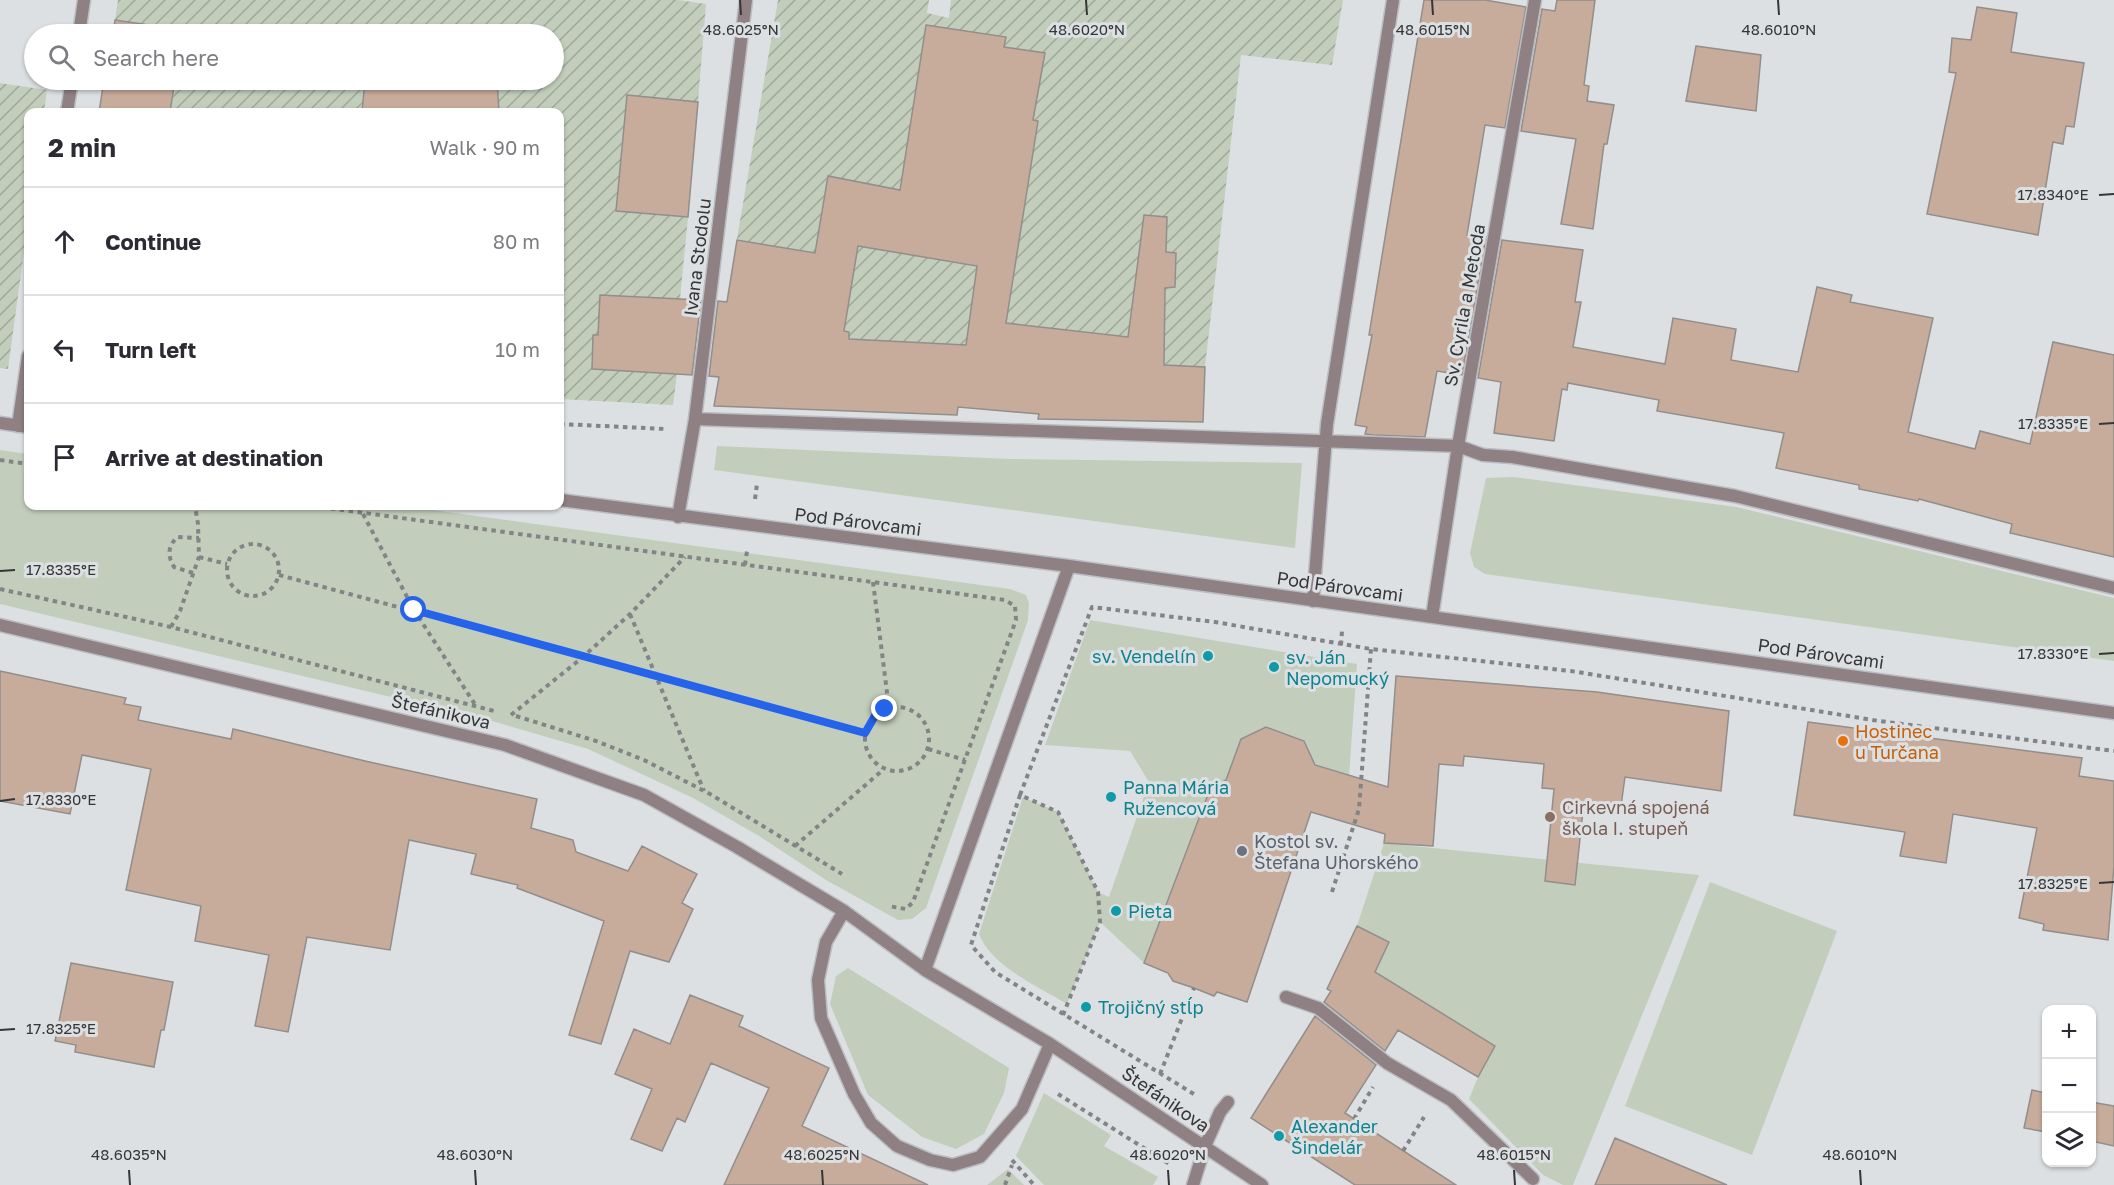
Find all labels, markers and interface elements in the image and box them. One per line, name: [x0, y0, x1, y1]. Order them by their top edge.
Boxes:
text: 48.6025°N: [703, 20, 779, 38]
text: 48.6020°N: [1049, 20, 1125, 38]
text: 48.6015°N: [1396, 20, 1470, 38]
text: 48.6010°N: [1741, 20, 1817, 38]
search box: [24, 24, 564, 90]
icon: search: [45, 41, 78, 74]
text: Search here: [93, 44, 219, 71]
text: 2 min: [48, 132, 116, 163]
text: Walk · 90 m: [429, 135, 540, 159]
text: 17.8340°E: [2017, 185, 2089, 203]
street label: Ivana Stodolu: [679, 197, 715, 317]
street label: Sv. Cyrila a Metoda: [1439, 222, 1489, 388]
icon: ahead: [48, 225, 81, 258]
text: Continue: [105, 228, 201, 255]
text: 80 m: [493, 229, 540, 253]
icon: left: [48, 333, 81, 366]
text: Turn left: [105, 336, 196, 363]
text: 10 m: [495, 337, 540, 361]
text: 17.8335°E: [2018, 414, 2088, 432]
icon: arrive: [48, 441, 81, 474]
text: Arrive at destination: [105, 444, 323, 471]
street label: Pod Párovcami: [793, 502, 923, 540]
text: 17.8335°E: [26, 560, 96, 578]
street label: Pod Párovcami: [1275, 566, 1405, 606]
route start: [400, 596, 426, 622]
street label: Pod Párovcami: [1756, 633, 1886, 673]
text: 17.8330°E: [2018, 644, 2088, 662]
place label: sv. Vendelín: [1092, 645, 1196, 667]
place label: sv. Ján Nepomucký: [1286, 646, 1389, 689]
marker: sv. Vendelín: [1201, 649, 1215, 663]
marker: sv. Ján Nepomucký: [1267, 660, 1281, 674]
street label: Štefánikova: [389, 689, 493, 733]
route end: [871, 695, 897, 721]
place label: Hostinec u Turčana: [1855, 720, 1939, 763]
marker: Hostinec u Turčana: [1836, 734, 1850, 748]
place label: Panna Mária Ružencová: [1123, 776, 1229, 819]
text: 17.8330°E: [26, 790, 96, 808]
marker: Panna Mária Ružencová: [1104, 790, 1118, 804]
place label: Cirkevná spojená škola I. stupeň: [1562, 796, 1710, 839]
marker: Cirkevná spojená škola I. stupeň: [1543, 810, 1557, 824]
place label: Kostol sv. Štefana Uhorského: [1254, 830, 1418, 873]
marker: Kostol sv. Štefana Uhorského: [1235, 844, 1249, 858]
text: 17.8325°E: [2018, 874, 2088, 892]
place label: Pieta: [1128, 900, 1172, 922]
marker: Pieta: [1109, 904, 1123, 918]
place label: Trojičný stĺp: [1098, 996, 1204, 1018]
marker: Trojičný stĺp: [1079, 1000, 1093, 1014]
map controls: [2042, 1005, 2096, 1167]
button: +: [2042, 1005, 2096, 1059]
text: 17.8325°E: [26, 1019, 96, 1037]
button: −: [2042, 1059, 2096, 1113]
street label: Štefánikova: [1118, 1062, 1214, 1136]
button: layers: [2042, 1113, 2096, 1167]
place label: Alexander Šindelár: [1291, 1115, 1378, 1158]
marker: Alexander Šindelár: [1272, 1129, 1286, 1143]
text: 48.6035°N: [91, 1145, 167, 1163]
text: 48.6030°N: [437, 1145, 513, 1163]
text: 48.6025°N: [784, 1145, 860, 1163]
text: 48.6020°N: [1130, 1145, 1206, 1163]
text: 48.6015°N: [1477, 1145, 1551, 1163]
text: 48.6010°N: [1822, 1145, 1898, 1163]

